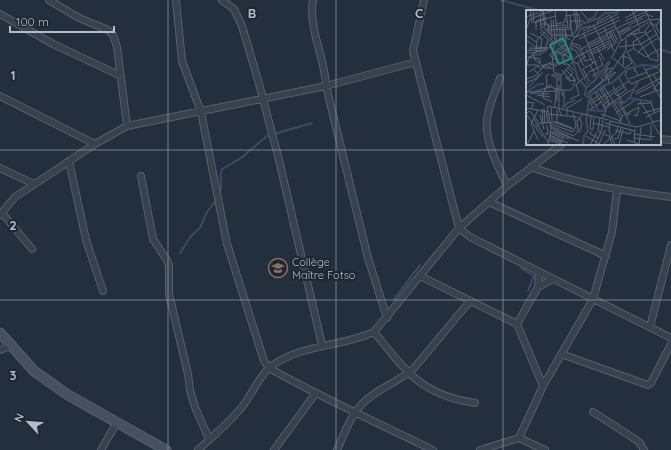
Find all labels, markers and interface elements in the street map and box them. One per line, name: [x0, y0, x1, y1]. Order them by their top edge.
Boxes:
text: B: [248, 5, 256, 21]
text: C: [415, 5, 423, 21]
scale bar: [10, 8, 114, 34]
inset map: [526, 10, 661, 145]
text: 100 m: [16, 14, 49, 29]
text: 1: [10, 67, 16, 83]
text: 2: [9, 217, 17, 233]
place label: Collège Maître Fotso: [292, 255, 356, 282]
school or university icon: Collège Maître Fotso: [267, 257, 289, 279]
text: 3: [10, 367, 17, 383]
north arrow: [8, 402, 48, 442]
text: N: [11, 411, 27, 424]

